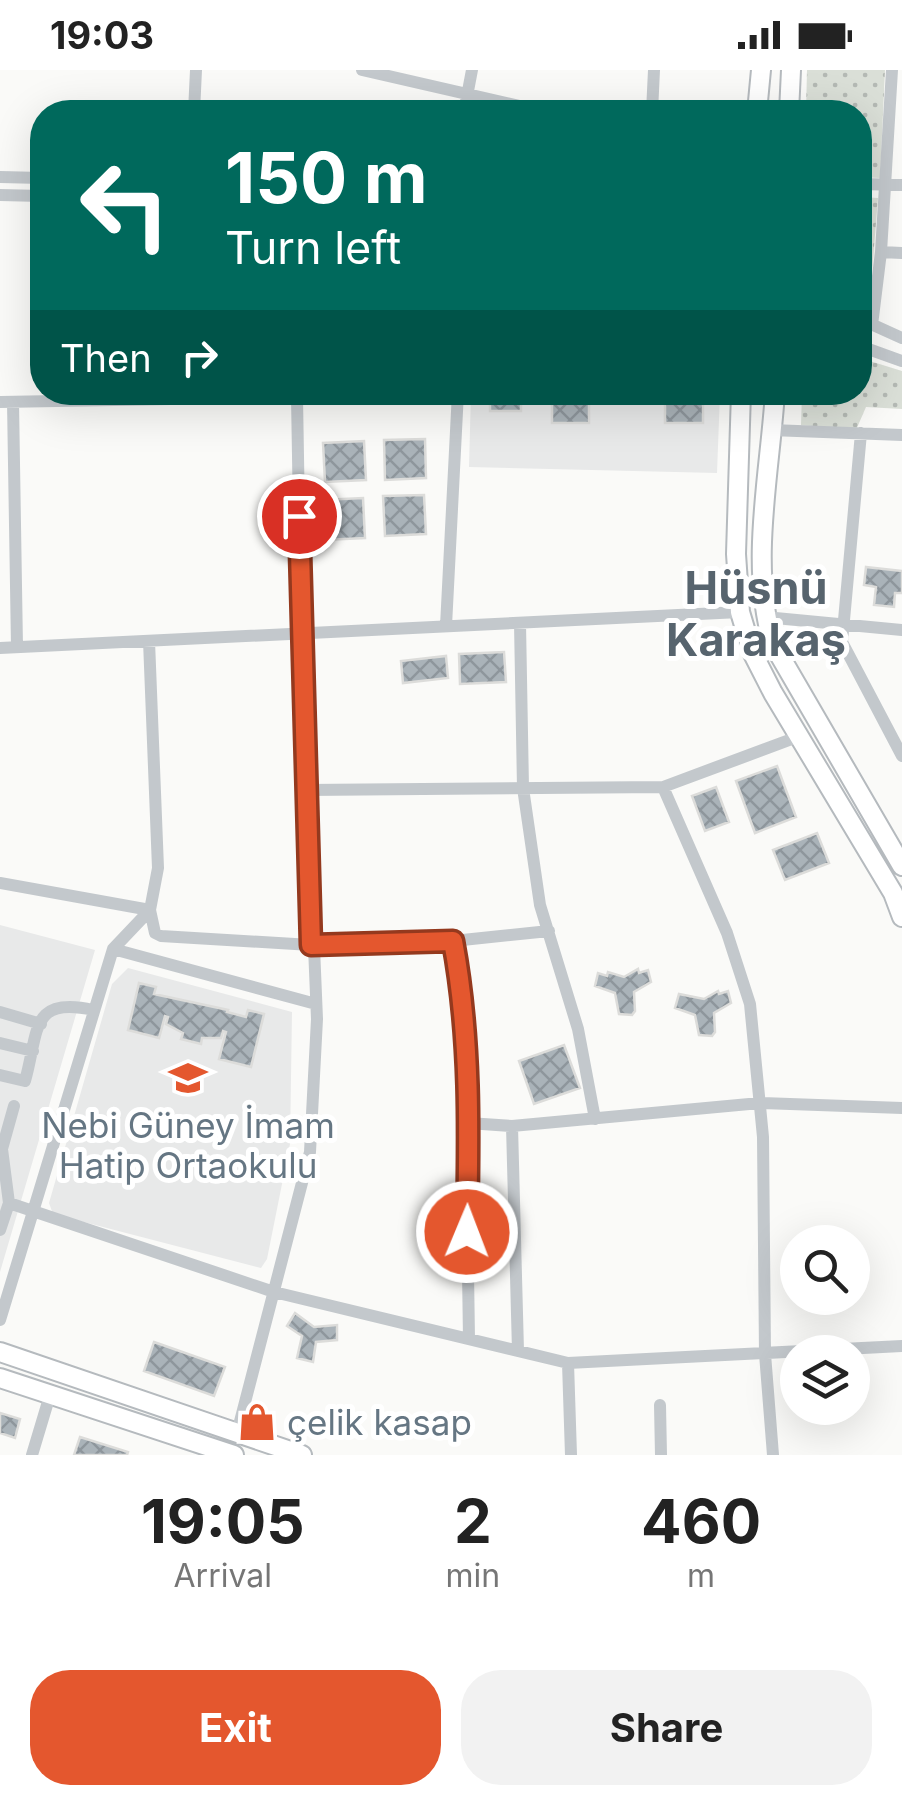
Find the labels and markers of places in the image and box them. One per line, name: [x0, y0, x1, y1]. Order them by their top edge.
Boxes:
pin: [257, 474, 342, 559]
school or university icon: Nebi Güney İmam Hatip Ortaokulu: [167, 1057, 209, 1099]
place label: Nebi Güney İmam Hatip Ortaokulu: [41, 1104, 335, 1186]
shop icon: çelik kasap: [236, 1401, 278, 1443]
place label: çelik kasap: [287, 1401, 472, 1443]

